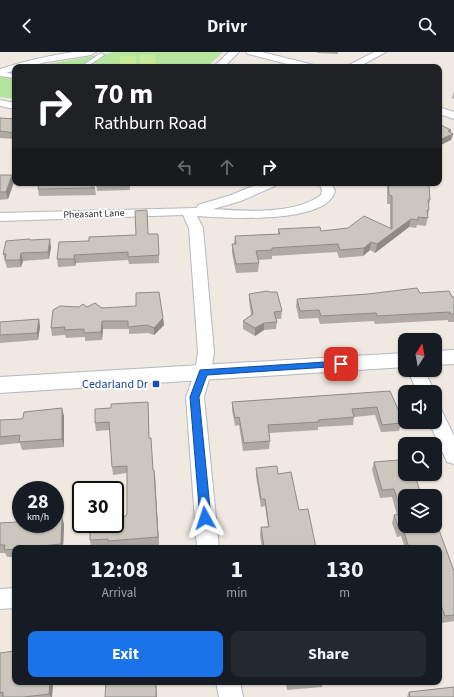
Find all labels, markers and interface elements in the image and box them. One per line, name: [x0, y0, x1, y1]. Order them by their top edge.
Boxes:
text: Drivr: [207, 14, 247, 39]
icon: back: [16, 15, 38, 37]
icon: search: [416, 15, 438, 37]
text: 70 m: [94, 74, 153, 114]
icon: right: [28, 80, 80, 132]
text: Rathburn Road: [94, 111, 207, 136]
icon: left: [174, 156, 196, 178]
icon: ahead: [216, 156, 238, 178]
icon: right: [258, 156, 280, 178]
street label: Pheasant Lane: [63, 206, 125, 222]
north arrow: [398, 333, 442, 377]
map controls: [398, 333, 442, 533]
pin: [324, 347, 358, 381]
icon: arrive: [330, 353, 352, 375]
place label: Cedarland Dr: [82, 376, 149, 393]
marker: Cedarland Dr: [151, 379, 161, 389]
button: sound: [398, 385, 442, 429]
button: search: [398, 437, 442, 481]
speed limit sign: 30: [72, 481, 124, 533]
text: 28: [27, 488, 49, 516]
button: layers: [398, 489, 442, 533]
position arrow: [184, 497, 226, 539]
text: km/h: [27, 510, 49, 524]
text: 12:08: [90, 552, 148, 587]
text: 1: [231, 552, 243, 587]
text: 130: [326, 552, 364, 587]
text: Arrival: [102, 584, 137, 602]
text: min: [226, 584, 247, 602]
text: m: [339, 584, 350, 602]
button: Exit: [28, 631, 223, 677]
button: Share: [231, 631, 426, 677]

